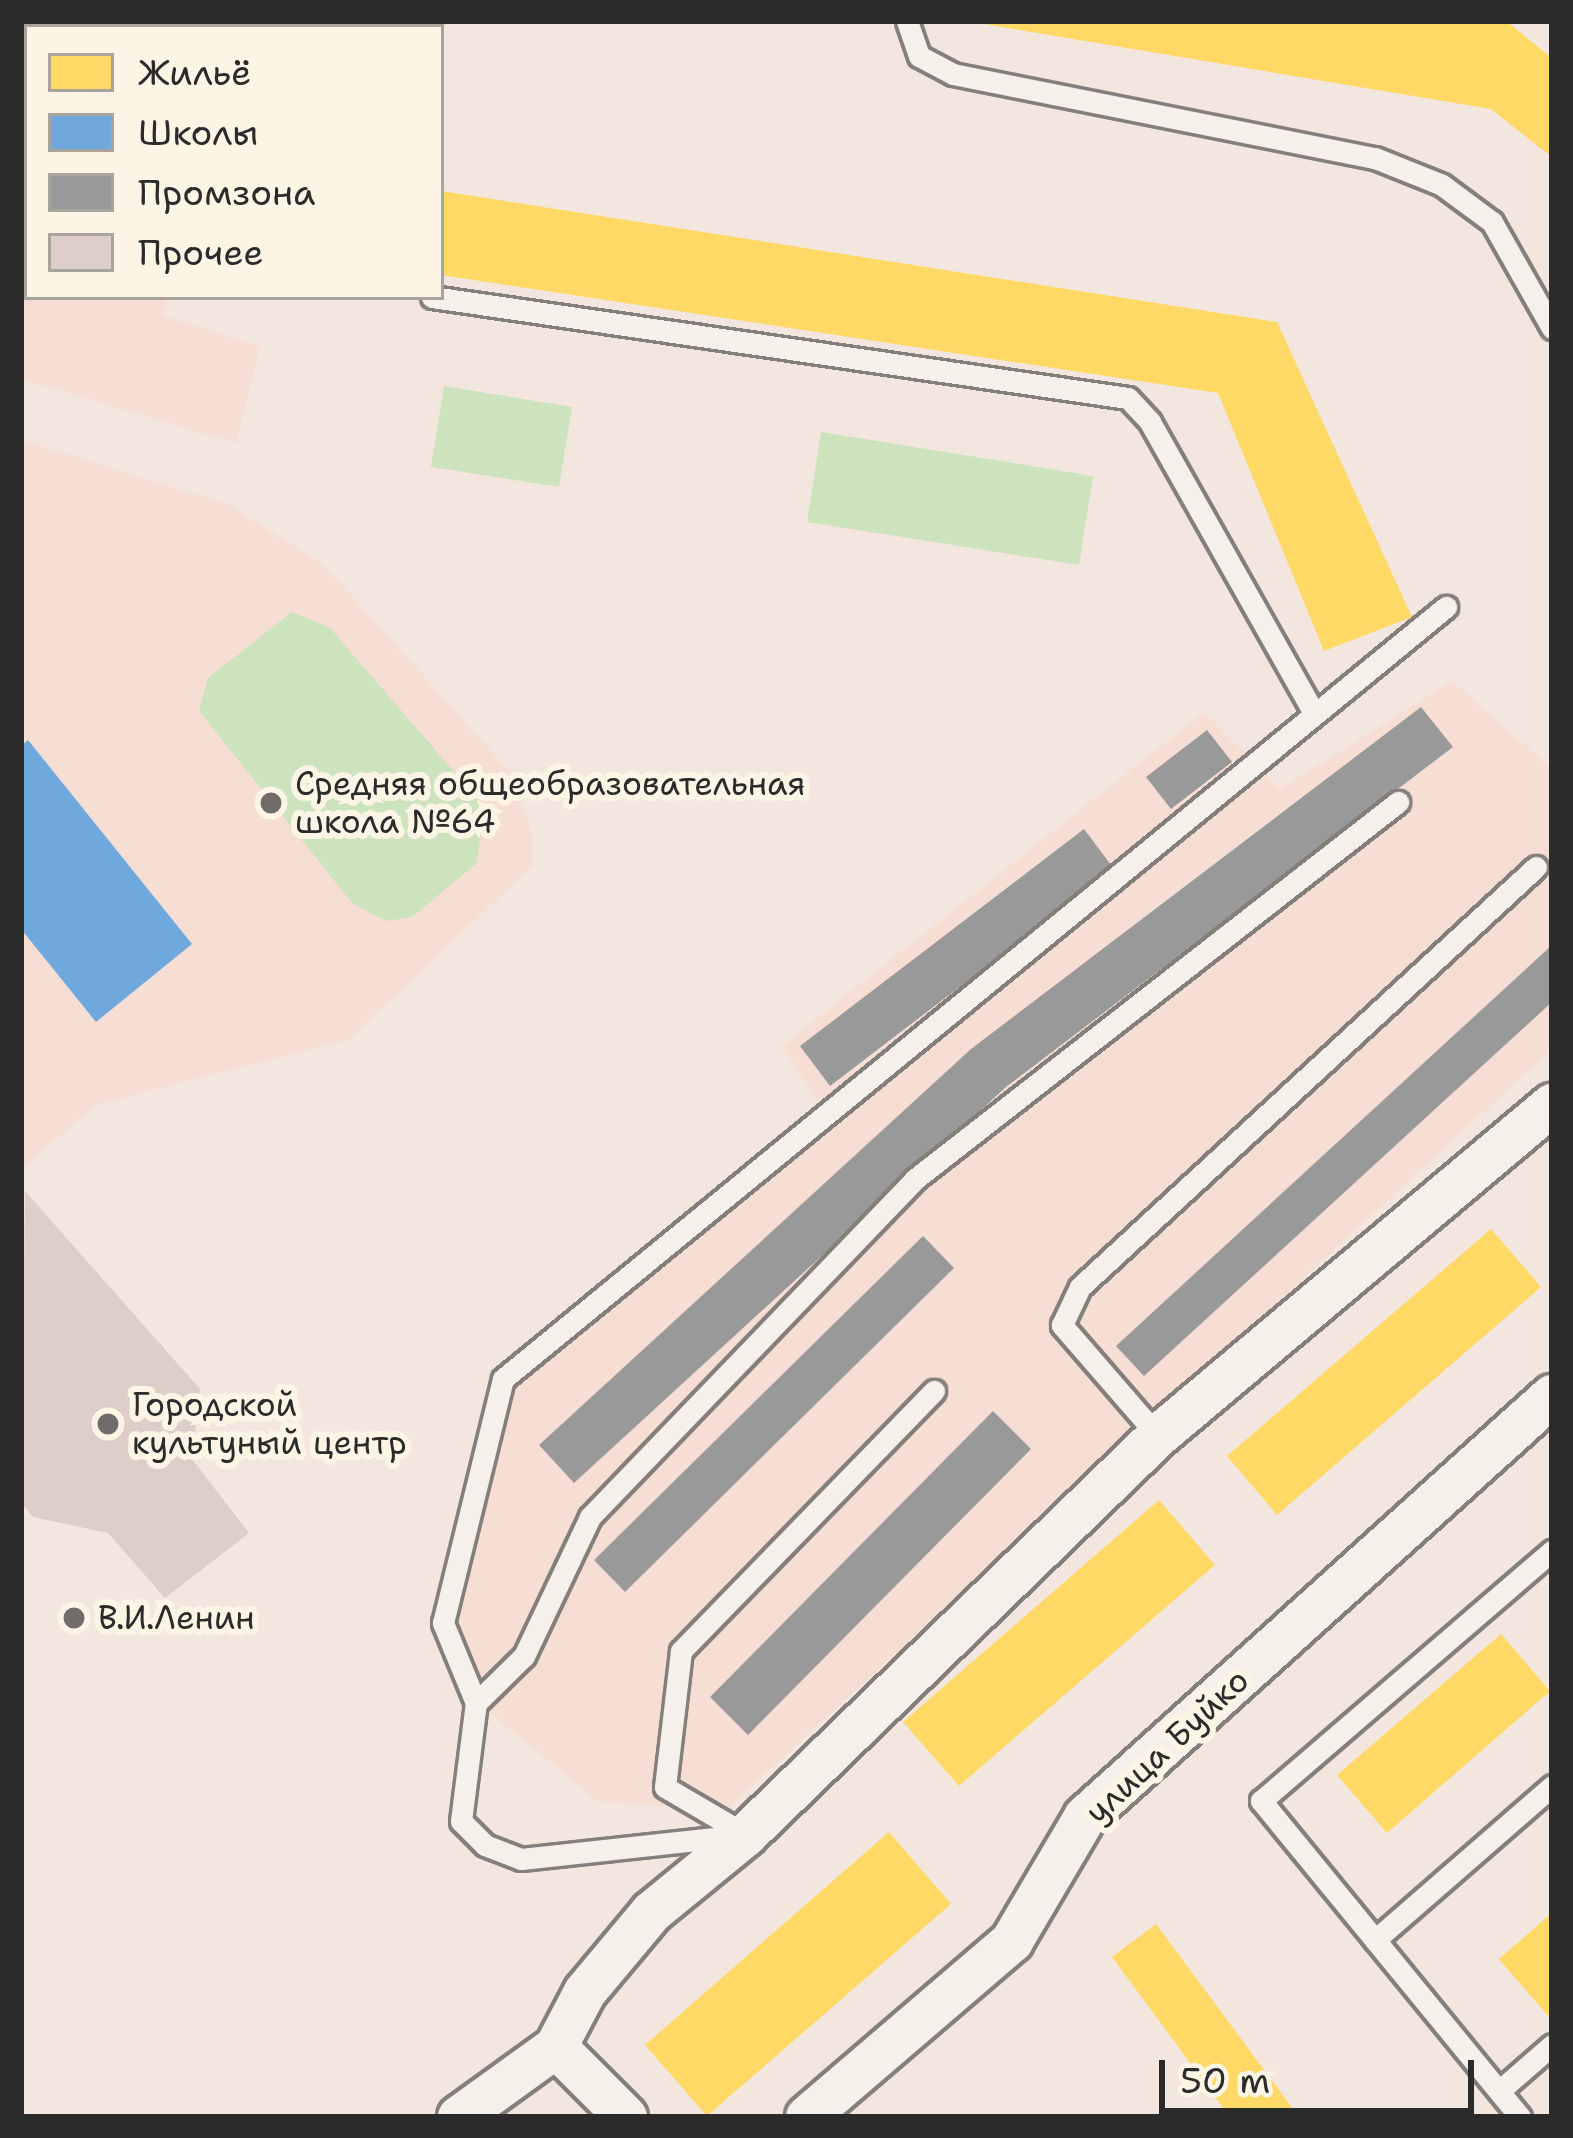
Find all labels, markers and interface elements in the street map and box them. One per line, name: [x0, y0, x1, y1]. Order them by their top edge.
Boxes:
legend: [24, 24, 444, 300]
text: Жильё: [138, 48, 251, 97]
text: Школы: [138, 108, 258, 157]
text: Промзона: [138, 168, 315, 217]
text: Прочее: [138, 228, 264, 277]
place label: Средняя общеобразовательная школа №64: [295, 764, 806, 842]
marker: Средняя общеобразовательная школа №64: [258, 790, 284, 816]
place label: Городской культуный центр: [132, 1385, 407, 1463]
marker: Городской культуный центр: [95, 1411, 121, 1437]
place label: В.И.Ленин: [98, 1598, 255, 1638]
marker: В.И.Ленин: [61, 1605, 87, 1631]
street label: улица Буйко: [1077, 1660, 1257, 1832]
scale bar: [1165, 2036, 1480, 2110]
text: 50 m: [1180, 2056, 1270, 2105]

